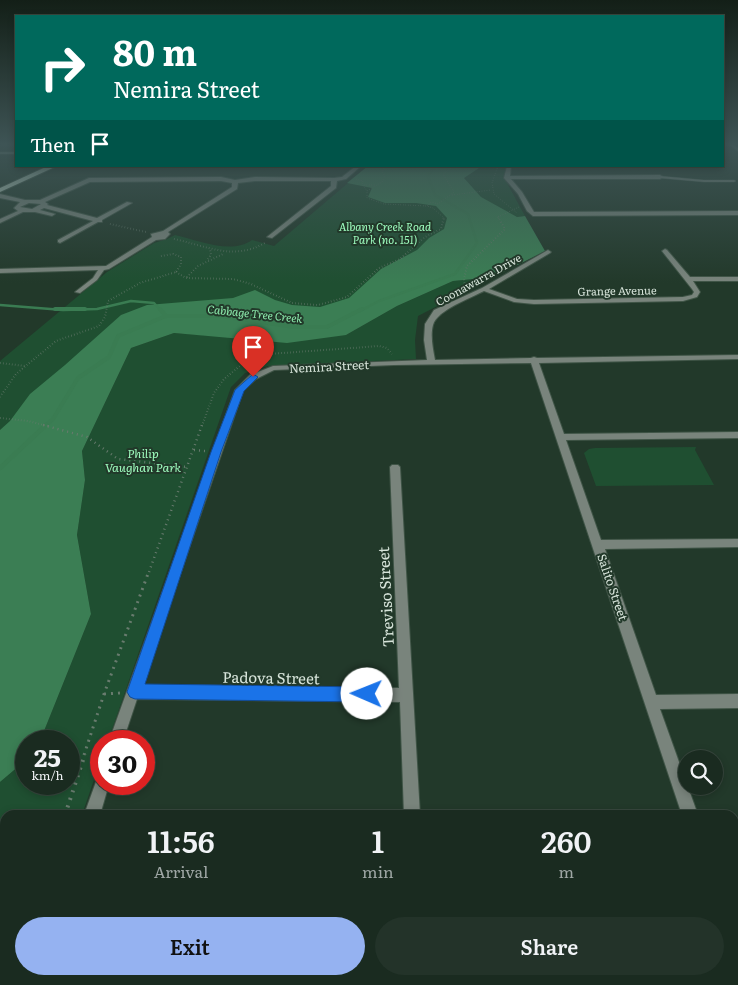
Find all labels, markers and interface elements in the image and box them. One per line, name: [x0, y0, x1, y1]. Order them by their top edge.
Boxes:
text: 80 m: [113, 25, 197, 77]
icon: right: [30, 35, 95, 100]
text: Nemira Street: [113, 72, 260, 105]
text: Then: [30, 130, 76, 158]
icon: arrive: [86, 130, 114, 158]
park label: Albany Creek Road Park (no. 151): [339, 218, 432, 247]
street label: Coonawarra Drive: [432, 249, 524, 309]
street label: Grange Avenue: [577, 281, 657, 299]
water label: Cabbage Tree Creek: [207, 300, 303, 326]
pin: [232, 326, 274, 377]
icon: arrive: [239, 333, 267, 361]
street label: Nemira Street: [289, 355, 370, 377]
park label: Philip Vaughan Park: [105, 444, 182, 476]
street label: Treviso Street: [371, 546, 399, 648]
street label: Salito Street: [593, 551, 633, 623]
street label: Padova Street: [222, 665, 320, 689]
position arrow: [340, 667, 392, 719]
speed limit sign: 30: [90, 730, 155, 795]
text: 25: [34, 738, 61, 775]
map controls: [678, 750, 723, 795]
button: search: [678, 750, 723, 795]
text: km/h: [32, 766, 63, 784]
text: 11:56: [147, 818, 215, 862]
text: 1: [372, 818, 384, 862]
text: 260: [541, 818, 592, 862]
text: Arrival: [154, 859, 208, 883]
text: min: [362, 859, 394, 883]
text: m: [558, 859, 574, 883]
button: Exit: [15, 917, 365, 975]
button: Share: [375, 917, 724, 975]

